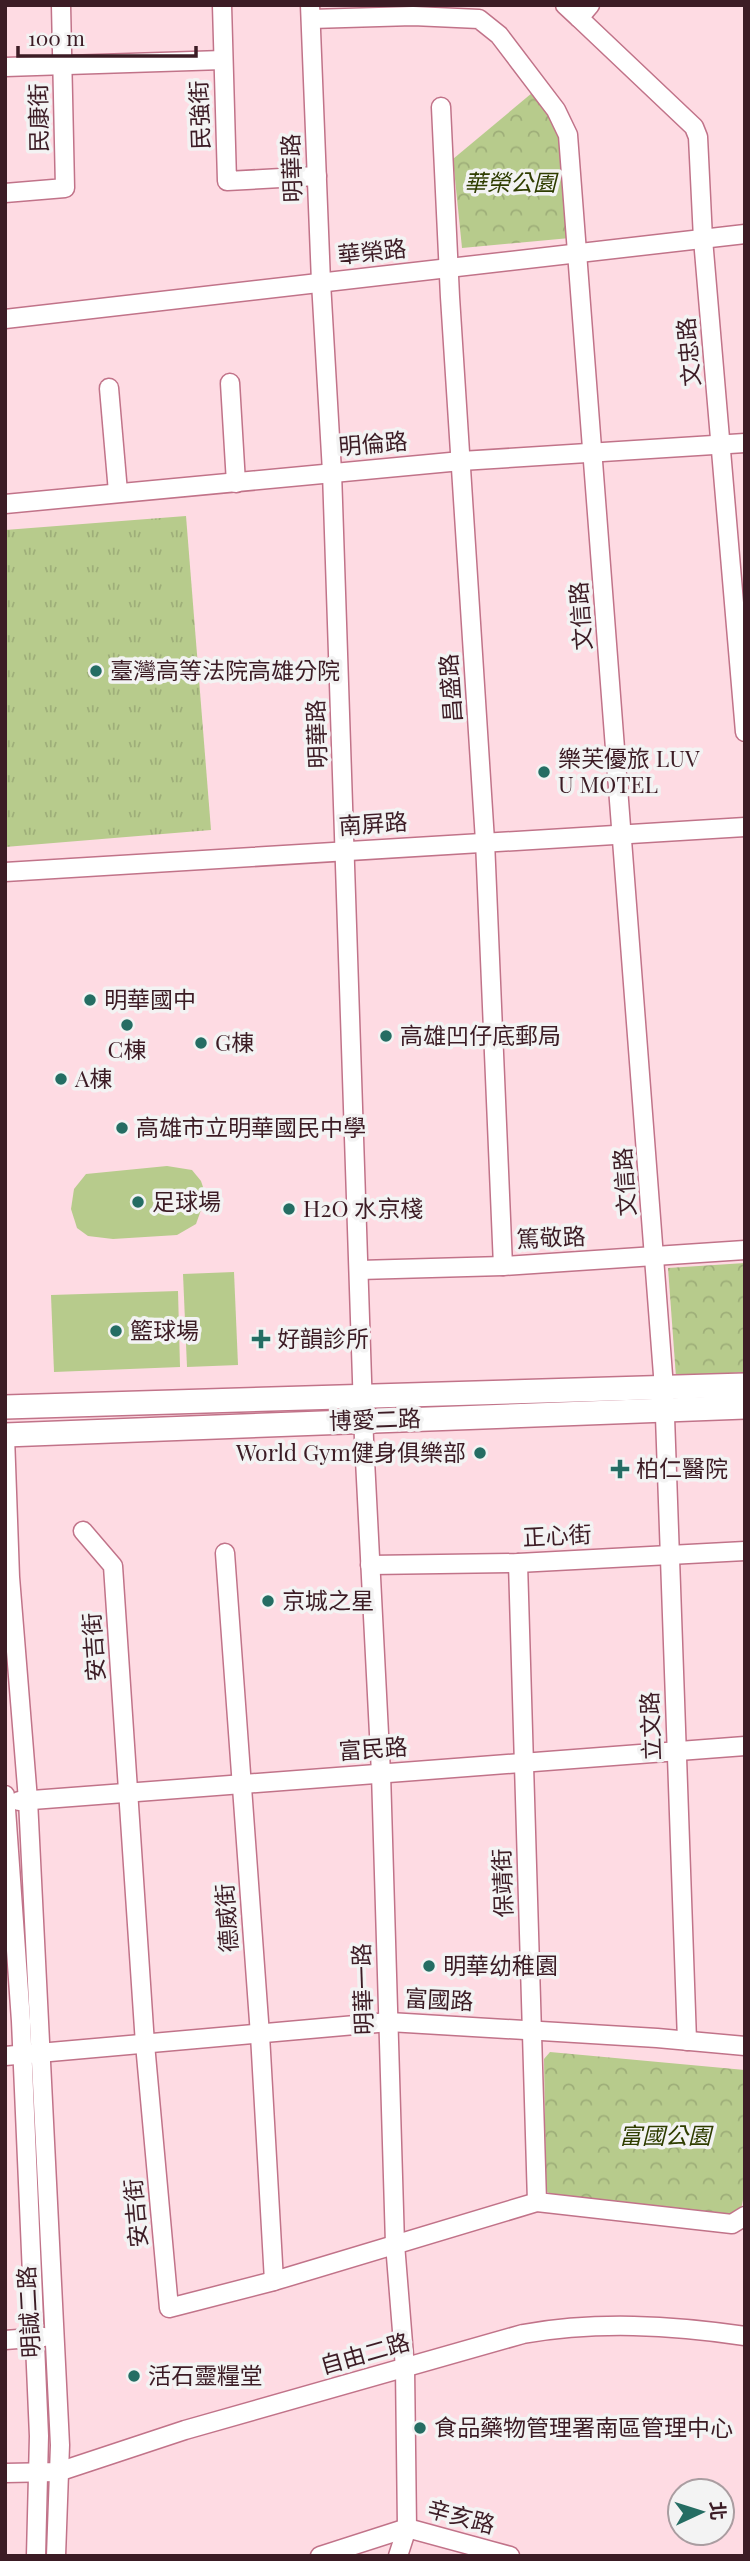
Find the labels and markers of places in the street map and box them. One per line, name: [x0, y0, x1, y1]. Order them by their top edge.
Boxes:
place label: 臺灣高等法院高雄分院: [110, 654, 340, 685]
marker: 臺灣高等法院高雄分院: [88, 663, 104, 679]
place label: 樂芙優旅 LUV U MOTEL: [558, 742, 700, 799]
marker: 樂芙優旅 LUV U MOTEL: [536, 764, 552, 780]
place label: 明華國中: [104, 983, 196, 1014]
marker: 明華國中: [82, 992, 98, 1008]
marker: C棟: [119, 1017, 135, 1033]
place label: 高雄凹仔底郵局: [400, 1019, 561, 1050]
place label: G棟: [215, 1026, 254, 1057]
marker: 高雄凹仔底郵局: [378, 1028, 394, 1044]
place label: C棟: [108, 1033, 146, 1064]
marker: G棟: [193, 1035, 209, 1051]
place label: A棟: [74, 1062, 113, 1093]
marker: A棟: [53, 1071, 69, 1087]
place label: 高雄市立明華國民中學: [136, 1111, 366, 1142]
marker: 高雄市立明華國民中學: [114, 1120, 130, 1136]
place label: 足球場: [152, 1185, 221, 1216]
place label: H2O 水京棧: [303, 1192, 423, 1223]
marker: 足球場: [130, 1194, 146, 1210]
marker: H2O 水京棧: [281, 1201, 297, 1217]
place label: 籃球場: [130, 1314, 199, 1345]
place label: 好韻診所: [277, 1322, 369, 1353]
marker: 籃球場: [108, 1323, 124, 1339]
marker: 好韻診所: [251, 1329, 271, 1349]
place label: World Gym健身俱樂部: [235, 1436, 466, 1467]
marker: World Gym健身俱樂部: [472, 1445, 488, 1461]
place label: 柏仁醫院: [636, 1452, 728, 1483]
marker: 柏仁醫院: [610, 1459, 630, 1479]
place label: 京城之星: [282, 1584, 374, 1615]
marker: 京城之星: [260, 1593, 276, 1609]
place label: 明華幼稚園: [443, 1949, 558, 1980]
marker: 明華幼稚園: [421, 1958, 437, 1974]
place label: 活石靈糧堂: [148, 2359, 263, 2390]
marker: 活石靈糧堂: [126, 2368, 142, 2384]
place label: 食品藥物管理署南區管理中心: [434, 2411, 733, 2442]
marker: 食品藥物管理署南區管理中心: [412, 2420, 428, 2436]

